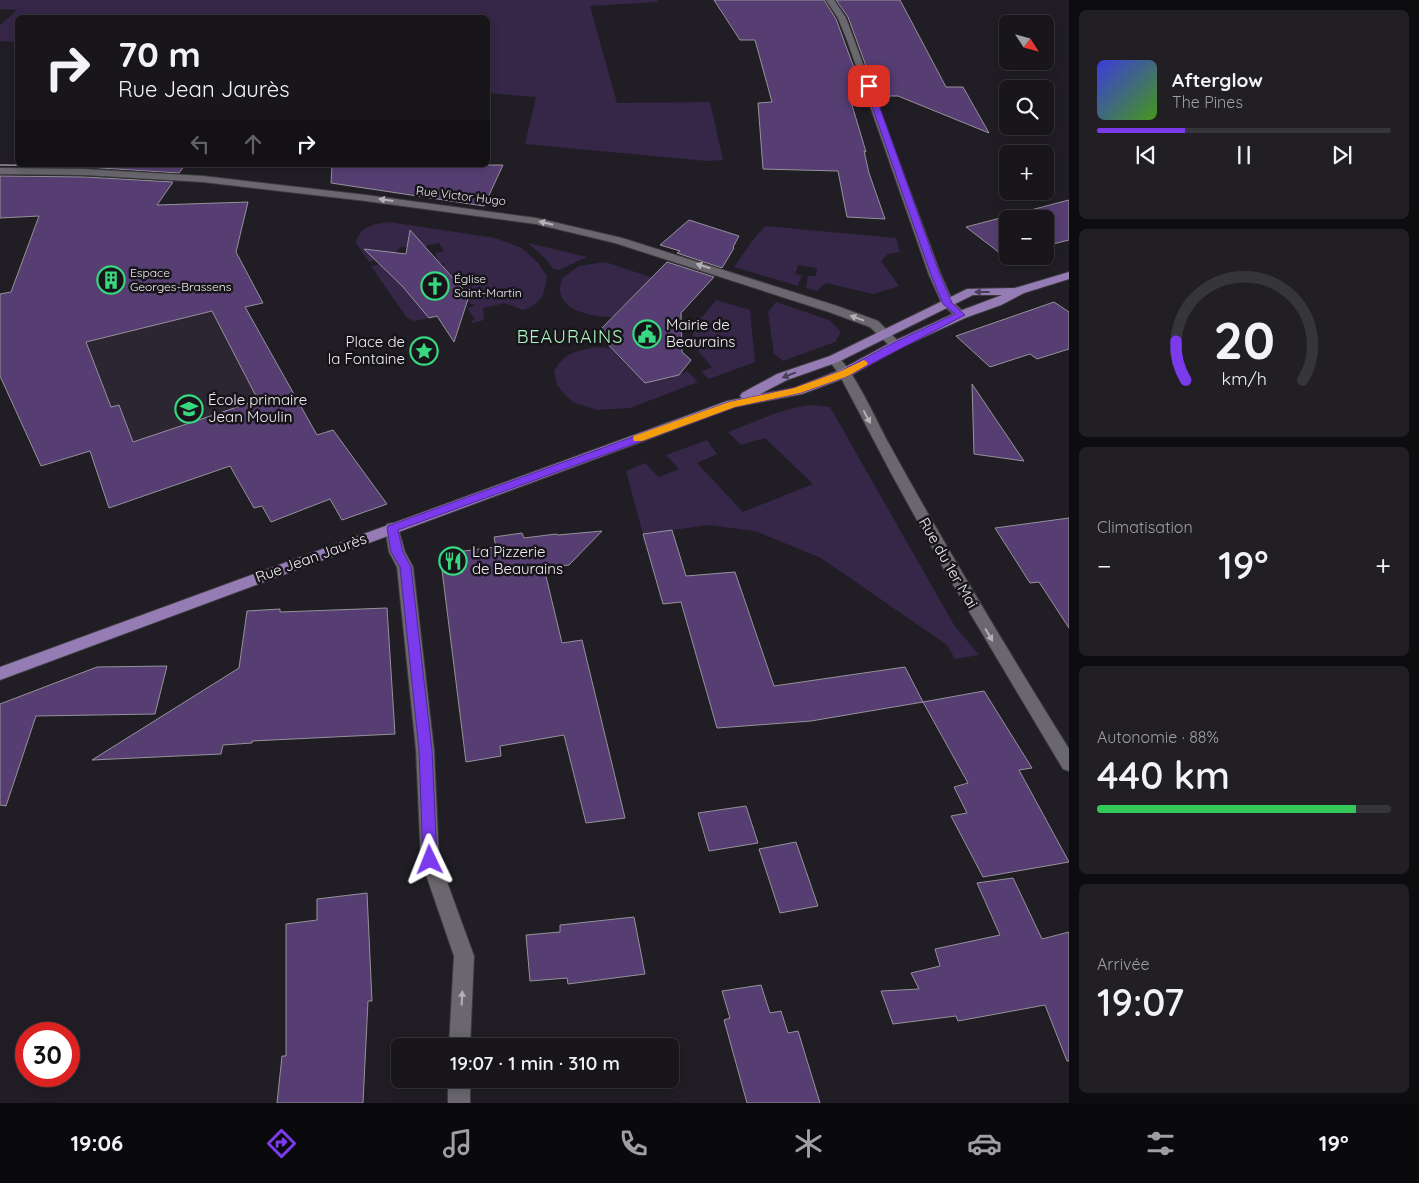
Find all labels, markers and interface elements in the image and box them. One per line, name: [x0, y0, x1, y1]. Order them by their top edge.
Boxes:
north arrow: [999, 15, 1054, 70]
map controls: [999, 15, 1054, 265]
text: 70 m: [118, 32, 201, 76]
icon: right: [35, 35, 100, 100]
pin: [848, 65, 890, 107]
text: Afterglow: [1172, 68, 1263, 92]
icon: arrive: [855, 72, 883, 100]
text: Rue Jean Jaurès: [118, 75, 290, 103]
button: search: [999, 80, 1054, 135]
text: The Pines: [1172, 92, 1243, 112]
icon: left: [186, 130, 214, 158]
icon: ahead: [239, 130, 267, 158]
icon: right: [292, 130, 320, 158]
icon: previous: [1132, 141, 1160, 169]
icon: pause: [1230, 141, 1258, 169]
icon: next: [1328, 141, 1356, 169]
button: +: [999, 145, 1054, 200]
street label: Rue Victor Hugo: [415, 183, 507, 208]
one-way arrow: [377, 196, 393, 204]
button: −: [999, 210, 1054, 265]
one-way arrow: [539, 219, 554, 227]
one-way arrow: [695, 262, 710, 270]
building icon: Espace Georges-Brassens: [96, 265, 126, 295]
place label: Espace Georges-Brassens: [130, 265, 232, 294]
church icon: Église Saint-Martin: [420, 271, 450, 301]
place label: Église Saint-Martin: [454, 271, 522, 300]
one-way arrow: [974, 288, 990, 296]
text: 20: [1213, 307, 1275, 372]
one-way arrow: [849, 314, 864, 322]
place label: Mairie de Beaurains: [666, 315, 735, 351]
public building icon: Mairie de Beaurains: [632, 319, 662, 349]
district label: BEAURAINS: [517, 325, 623, 348]
place label: Place de la Fontaine: [328, 332, 405, 368]
place icon: Place de la Fontaine: [409, 336, 439, 366]
text: km/h: [1221, 367, 1267, 389]
one-way arrow: [781, 371, 796, 379]
place label: École primaire Jean Moulin: [208, 390, 307, 426]
school or university icon: École primaire Jean Moulin: [174, 394, 204, 424]
one-way arrow: [863, 410, 871, 424]
street label: Rue du 1er Mai: [915, 514, 982, 611]
text: Climatisation: [1097, 517, 1193, 537]
street label: Rue Jean Jaurès: [253, 529, 369, 586]
text: 19°: [1218, 541, 1268, 589]
place label: La Pizzerie de Beaurains: [472, 542, 563, 578]
restaurant icon: La Pizzerie de Beaurains: [438, 546, 468, 576]
text: −: [1097, 548, 1112, 583]
text: +: [1375, 548, 1391, 583]
one-way arrow: [985, 628, 994, 641]
text: Autonomie · 88%: [1097, 727, 1219, 747]
text: 440 km: [1097, 751, 1230, 799]
position arrow: [403, 833, 455, 885]
text: Arrivée: [1097, 954, 1150, 974]
text: 19:07: [1097, 978, 1184, 1026]
one-way arrow: [458, 989, 466, 1005]
speed limit sign: 30: [15, 1022, 80, 1087]
text: 19:07 · 1 min · 310 m: [450, 1051, 620, 1075]
icon: directions: [264, 1126, 299, 1161]
icon: music: [440, 1126, 475, 1161]
icon: phone: [616, 1126, 651, 1161]
icon: climate: [791, 1126, 826, 1161]
icon: car: [967, 1126, 1002, 1161]
icon: filters: [1143, 1126, 1178, 1161]
text: 19:06: [70, 1129, 123, 1157]
text: 19°: [1319, 1129, 1349, 1157]

